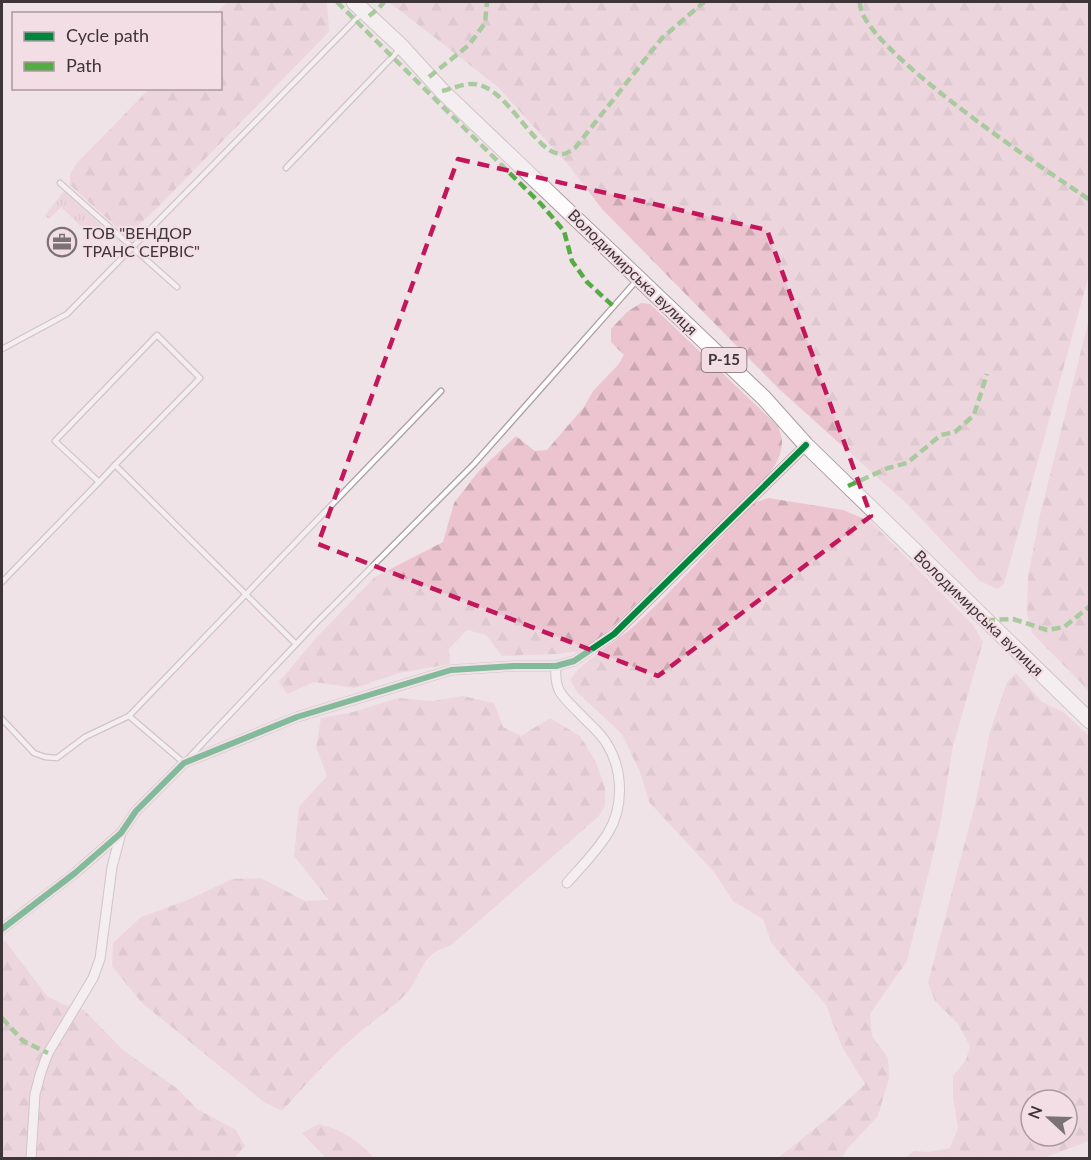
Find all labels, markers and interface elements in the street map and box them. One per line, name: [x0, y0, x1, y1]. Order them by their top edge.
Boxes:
legend: [12, 12, 222, 90]
text: Cycle path: [66, 24, 149, 46]
text: Path: [66, 54, 102, 76]
street label: Володимирська вулиця: [565, 205, 702, 338]
place label: ТОВ "ВЕНДОР ТРАНС СЕРВІС": [83, 223, 200, 260]
office icon: ТОВ "ВЕНДОР ТРАНС СЕРВІС": [46, 226, 78, 258]
road number: Р-15: [702, 348, 746, 372]
street label: Володимирська вулиця: [911, 546, 1048, 679]
north arrow: [1019, 1088, 1079, 1148]
text: N: [1024, 1103, 1046, 1121]

